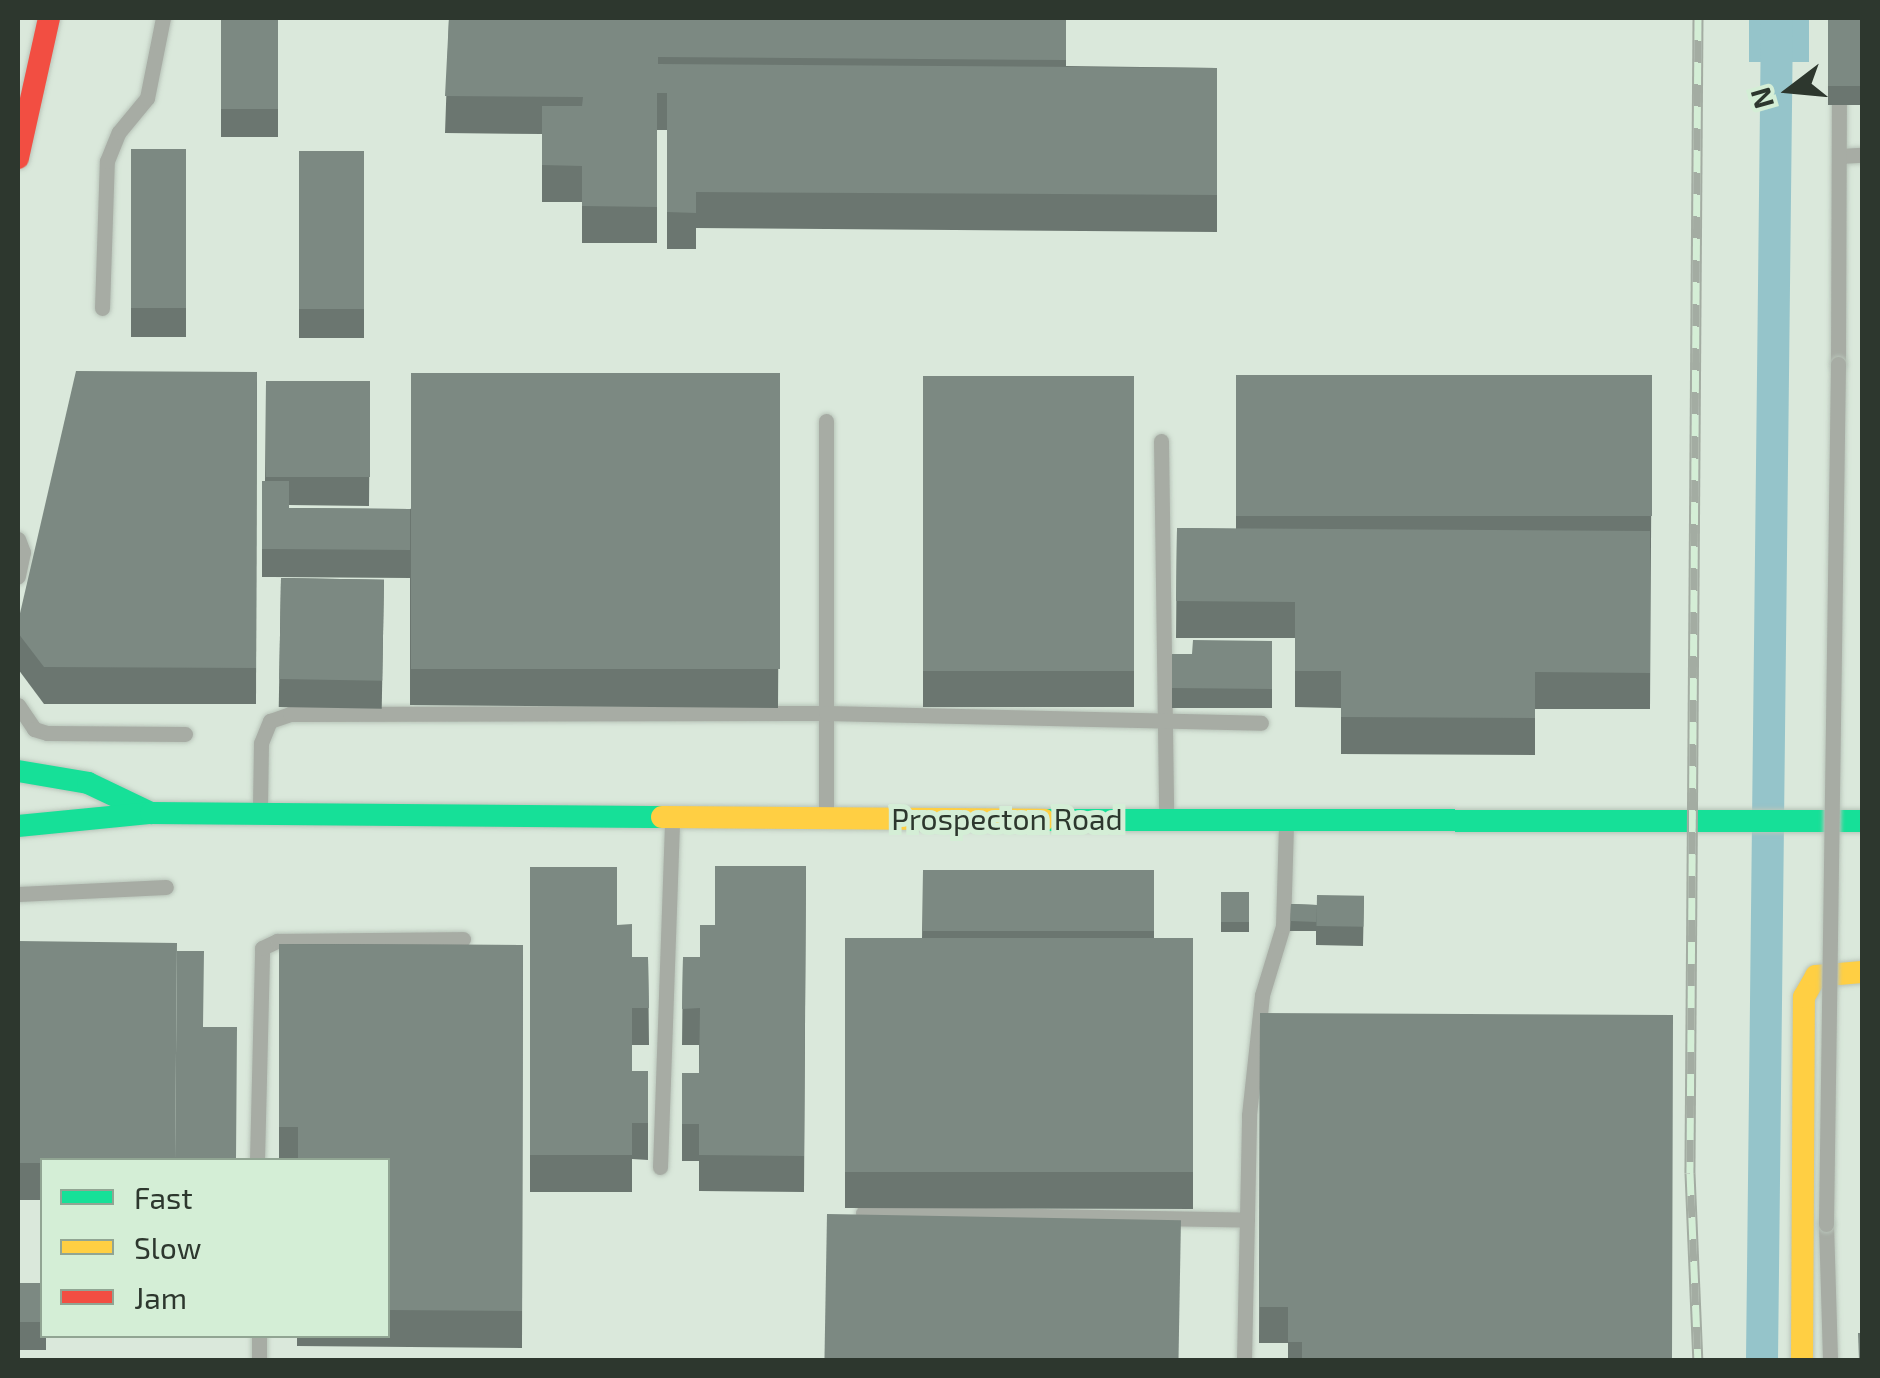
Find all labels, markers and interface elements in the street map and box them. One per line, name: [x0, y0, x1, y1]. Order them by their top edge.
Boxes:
north arrow: [1740, 40, 1840, 140]
text: N: [1742, 84, 1780, 113]
street label: Prospecton Road: [891, 800, 1123, 836]
legend: [40, 1158, 390, 1338]
text: Fast: [134, 1179, 193, 1215]
text: Slow: [134, 1229, 201, 1265]
text: Jam: [134, 1279, 187, 1315]

